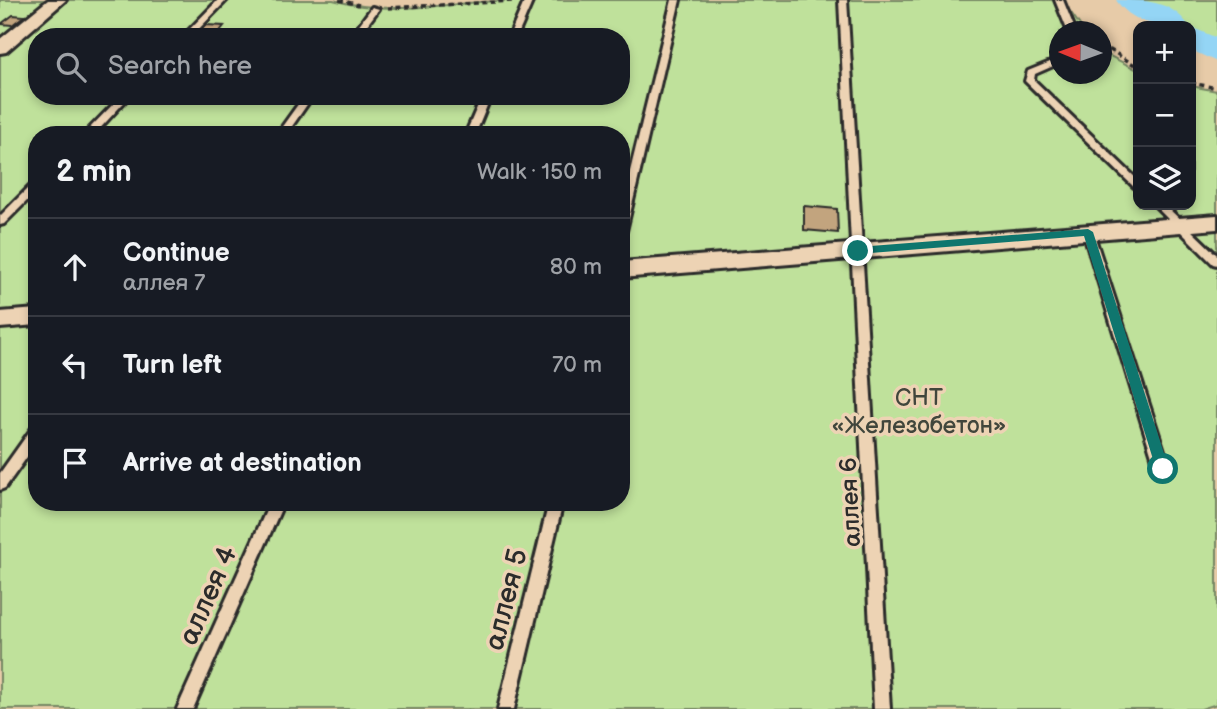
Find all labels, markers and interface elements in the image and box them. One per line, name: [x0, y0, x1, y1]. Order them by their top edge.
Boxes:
north arrow: [1049, 21, 1112, 84]
map controls: [1133, 21, 1196, 210]
button: +: [1133, 21, 1196, 84]
search box: [28, 28, 630, 105]
icon: search: [52, 48, 90, 86]
text: Search here: [108, 51, 252, 82]
button: −: [1133, 84, 1196, 147]
button: layers: [1133, 147, 1196, 210]
text: 2 min: [56, 154, 132, 190]
text: Walk · 150 m: [477, 158, 602, 186]
route end: [842, 235, 873, 266]
text: Continue: [123, 238, 230, 269]
icon: ahead: [56, 248, 94, 286]
text: 80 m: [550, 253, 602, 281]
text: аллея 7: [123, 269, 205, 297]
icon: left: [56, 346, 94, 384]
text: Turn left: [123, 350, 222, 381]
text: 70 m: [552, 351, 602, 379]
park label: СНТ «Железобетон»: [832, 383, 1006, 440]
icon: arrive: [56, 444, 94, 482]
text: Arrive at destination: [123, 448, 362, 479]
route start: [1147, 453, 1178, 484]
street label: аллея 6: [834, 457, 867, 547]
street label: аллея 4: [172, 541, 245, 650]
street label: аллея 5: [478, 545, 535, 653]

